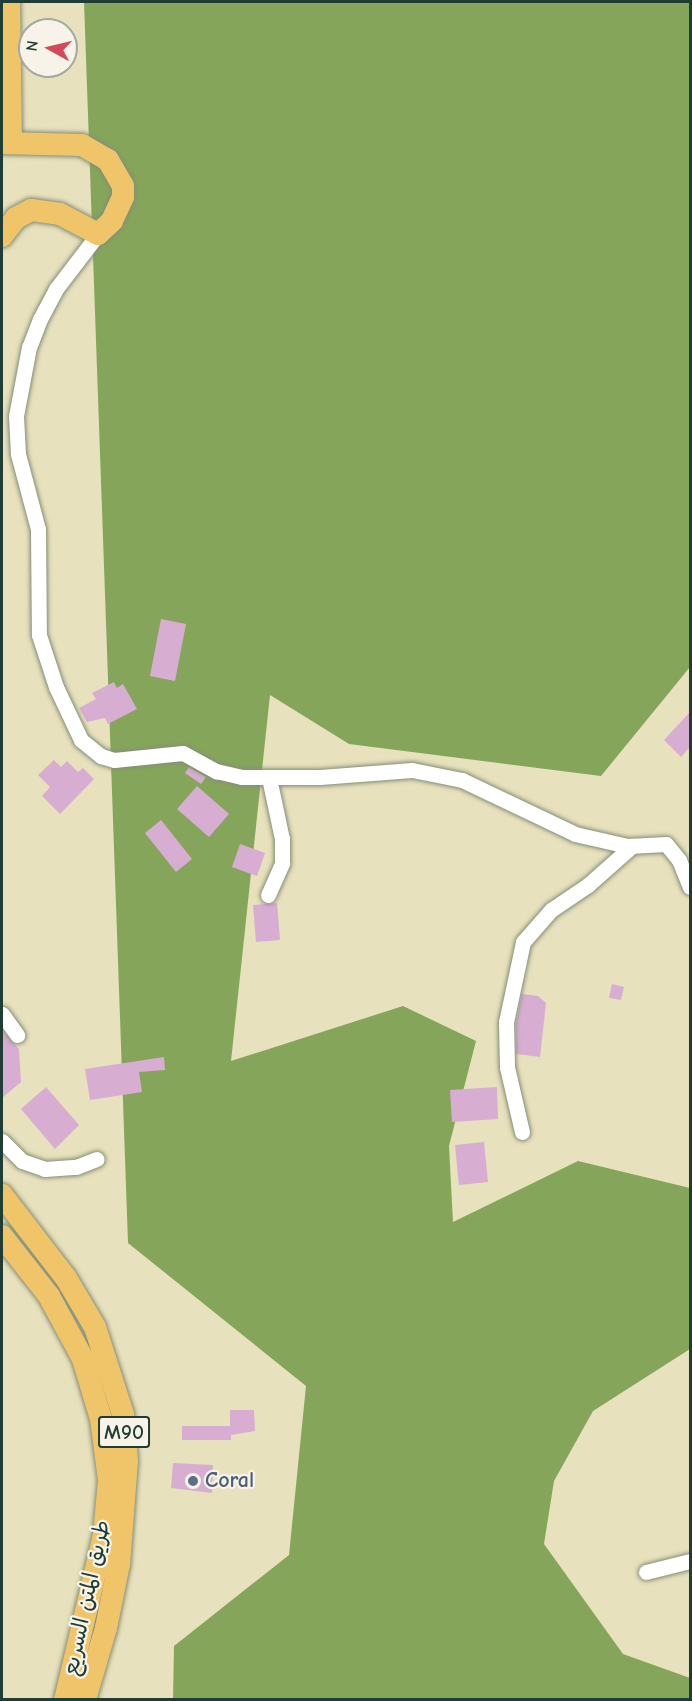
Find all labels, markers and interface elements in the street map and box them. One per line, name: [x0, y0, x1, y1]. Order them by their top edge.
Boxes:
north arrow: [18, 18, 78, 78]
text: N: [23, 39, 42, 52]
road number: M90: [97, 1414, 151, 1450]
place label: Coral: [205, 1468, 254, 1494]
marker: Coral: [186, 1474, 200, 1488]
street label: طريق المتن السريع: [58, 1518, 116, 1678]

